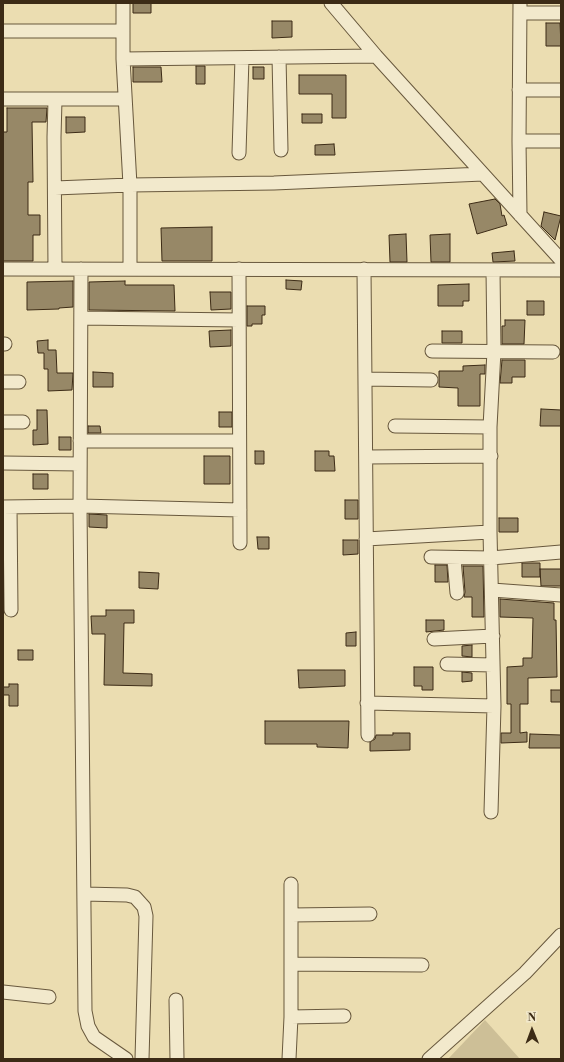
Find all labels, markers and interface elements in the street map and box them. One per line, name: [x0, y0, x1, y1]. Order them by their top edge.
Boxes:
north arrow: [512, 1010, 552, 1050]
text: N: [527, 1011, 536, 1025]

